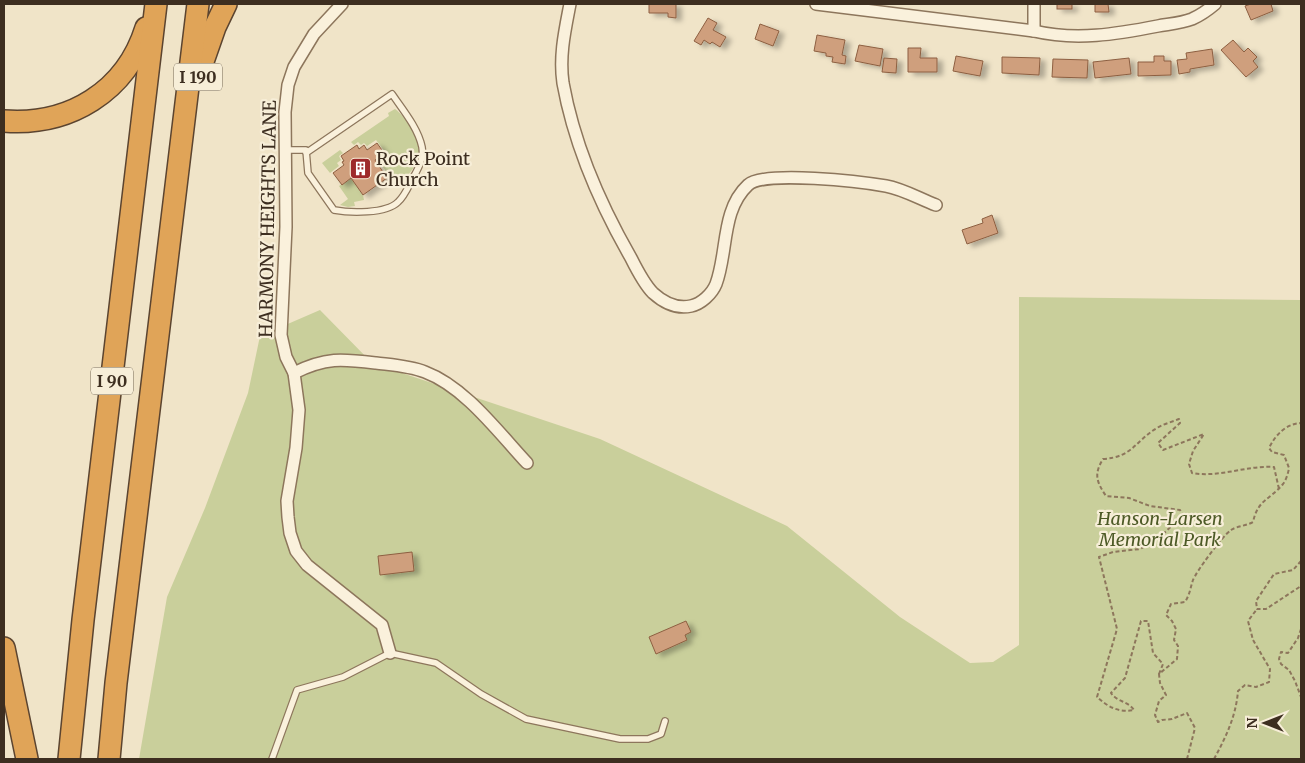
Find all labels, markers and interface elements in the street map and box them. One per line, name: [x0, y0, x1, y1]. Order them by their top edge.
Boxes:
road number: I 190: [174, 64, 222, 90]
street label: HARMONY HEIGHTS LANE: [254, 99, 281, 338]
place label: Rock Point Church: [376, 147, 470, 191]
building icon: Rock Point Church: [348, 157, 372, 181]
road number: I 90: [91, 368, 133, 394]
park label: Hanson-Larsen Memorial Park: [1096, 507, 1223, 551]
north arrow: [1240, 698, 1290, 748]
text: N: [1243, 717, 1261, 729]

